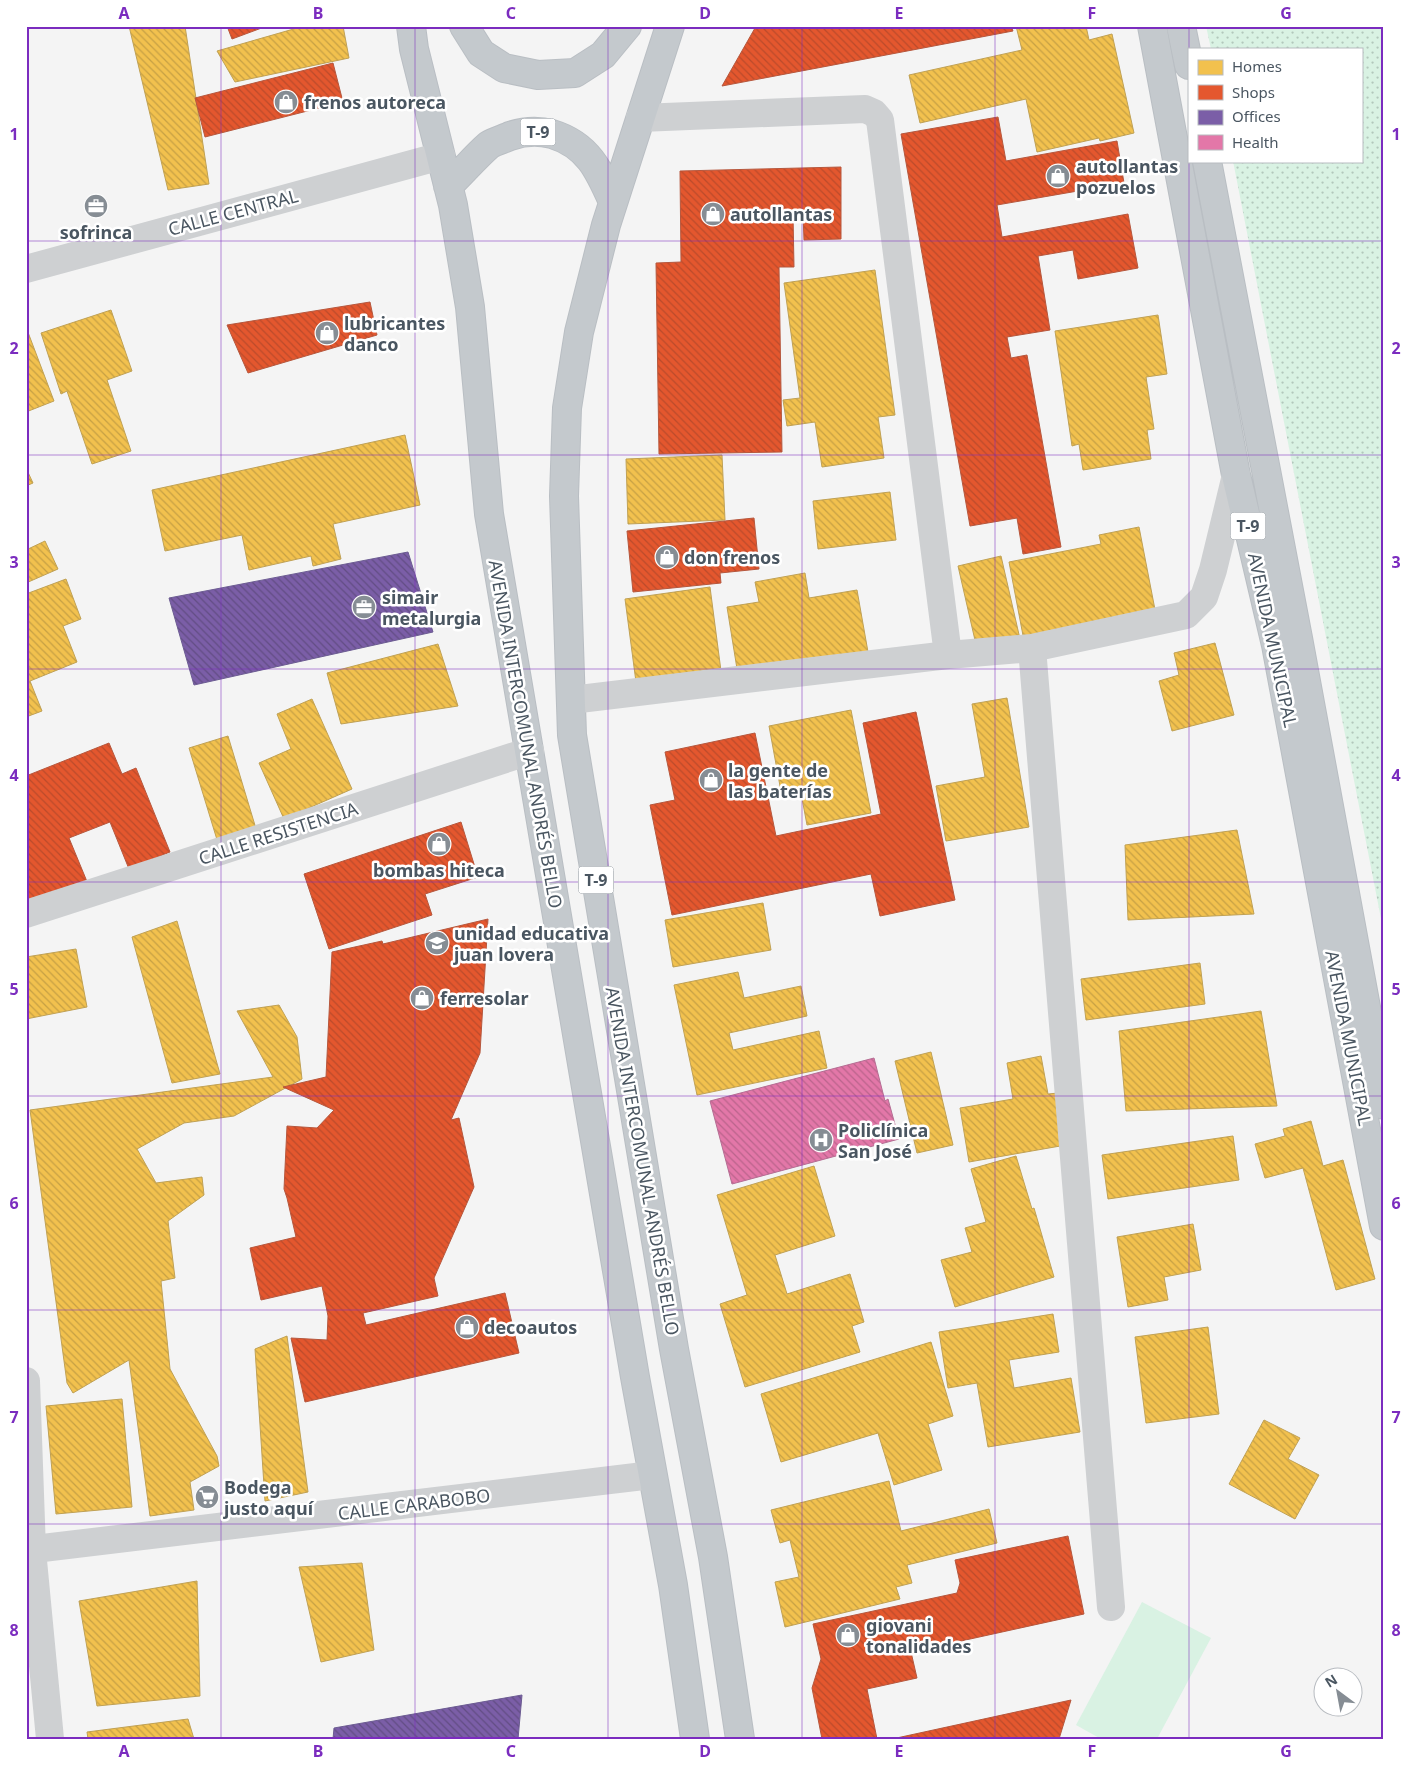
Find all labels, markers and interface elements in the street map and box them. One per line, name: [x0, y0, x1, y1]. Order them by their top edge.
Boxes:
text: A: [118, 2, 130, 24]
text: B: [313, 2, 323, 24]
text: C: [506, 2, 516, 24]
text: D: [699, 2, 711, 24]
text: E: [895, 2, 904, 24]
text: F: [1088, 2, 1096, 24]
text: G: [1280, 2, 1292, 24]
legend: [1188, 48, 1362, 162]
text: Homes: [1232, 56, 1282, 76]
text: Shops: [1232, 82, 1275, 102]
shop icon: frenos autoreca: [273, 89, 299, 115]
place label: frenos autoreca: [304, 90, 446, 114]
text: Offices: [1232, 106, 1281, 126]
road number: T-9: [520, 118, 556, 146]
text: 1: [9, 123, 19, 145]
text: 1: [1391, 123, 1401, 145]
text: Health: [1232, 132, 1279, 152]
place label: autollantas pozuelos: [1076, 154, 1178, 199]
shop icon: autollantas pozuelos: [1045, 163, 1071, 189]
street label: CALLE CENTRAL: [165, 183, 301, 241]
office icon: sofrinca: [83, 193, 109, 219]
shop icon: autollantas: [700, 201, 726, 227]
place label: autollantas: [730, 202, 832, 226]
place label: sofrinca: [60, 220, 132, 244]
place label: lubricantes danco: [344, 311, 445, 356]
shop icon: lubricantes danco: [314, 320, 340, 346]
text: 2: [9, 337, 19, 359]
text: 2: [1391, 337, 1401, 359]
road number: T-9: [1230, 512, 1266, 540]
shop icon: don frenos: [654, 544, 680, 570]
place label: don frenos: [684, 545, 780, 569]
street label: AVENIDA MUNICIPAL: [1243, 550, 1303, 730]
text: 3: [9, 551, 19, 573]
text: 3: [1391, 551, 1401, 573]
street label: AVENIDA INTERCOMUNAL ANDRÉS BELLO: [483, 558, 569, 910]
place label: simair metalurgia: [382, 585, 481, 630]
office icon: simair metalurgia: [351, 594, 377, 620]
place label: la gente de las baterías: [728, 758, 832, 803]
text: 4: [9, 764, 19, 786]
text: 4: [1391, 764, 1401, 786]
shop icon: la gente de las baterías: [698, 767, 724, 793]
street label: CALLE RESISTENCIA: [195, 796, 361, 870]
shop icon: bombas hiteca: [426, 831, 452, 857]
place label: bombas hiteca: [373, 858, 505, 882]
road number: T-9: [578, 866, 614, 894]
place label: unidad educativa juan lovera: [453, 921, 609, 966]
school or university icon: unidad educativa juan lovera: [424, 930, 450, 956]
street label: AVENIDA MUNICIPAL: [1320, 948, 1378, 1128]
text: 5: [9, 978, 19, 1000]
text: 5: [1391, 978, 1401, 1000]
shop icon: ferresolar: [409, 985, 435, 1011]
street label: AVENIDA INTERCOMUNAL ANDRÉS BELLO: [600, 985, 686, 1337]
place label: ferresolar: [440, 986, 529, 1010]
place label: Policlínica San José: [838, 1118, 928, 1163]
hospital icon: Policlínica San José: [808, 1127, 834, 1153]
text: 6: [9, 1192, 19, 1214]
text: 6: [1391, 1192, 1401, 1214]
shop icon: decoautos: [454, 1314, 480, 1340]
place label: decoautos: [484, 1315, 577, 1339]
text: 7: [9, 1406, 19, 1428]
text: 7: [1391, 1406, 1401, 1428]
place label: Bodega justo aquí: [223, 1475, 315, 1520]
street label: CALLE CARABOBO: [336, 1483, 492, 1525]
supermarket icon: Bodega justo aquí: [194, 1484, 220, 1510]
place label: giovani tonalidades: [866, 1613, 972, 1658]
text: 8: [9, 1619, 19, 1641]
text: 8: [1391, 1619, 1401, 1641]
shop icon: giovani tonalidades: [835, 1622, 861, 1648]
north arrow: [1312, 1668, 1362, 1718]
text: N: [1321, 1669, 1341, 1692]
text: A: [118, 1740, 130, 1762]
text: B: [313, 1740, 323, 1762]
text: C: [506, 1740, 516, 1762]
text: D: [699, 1740, 711, 1762]
text: E: [895, 1740, 904, 1762]
text: F: [1088, 1740, 1096, 1762]
text: G: [1280, 1740, 1292, 1762]

